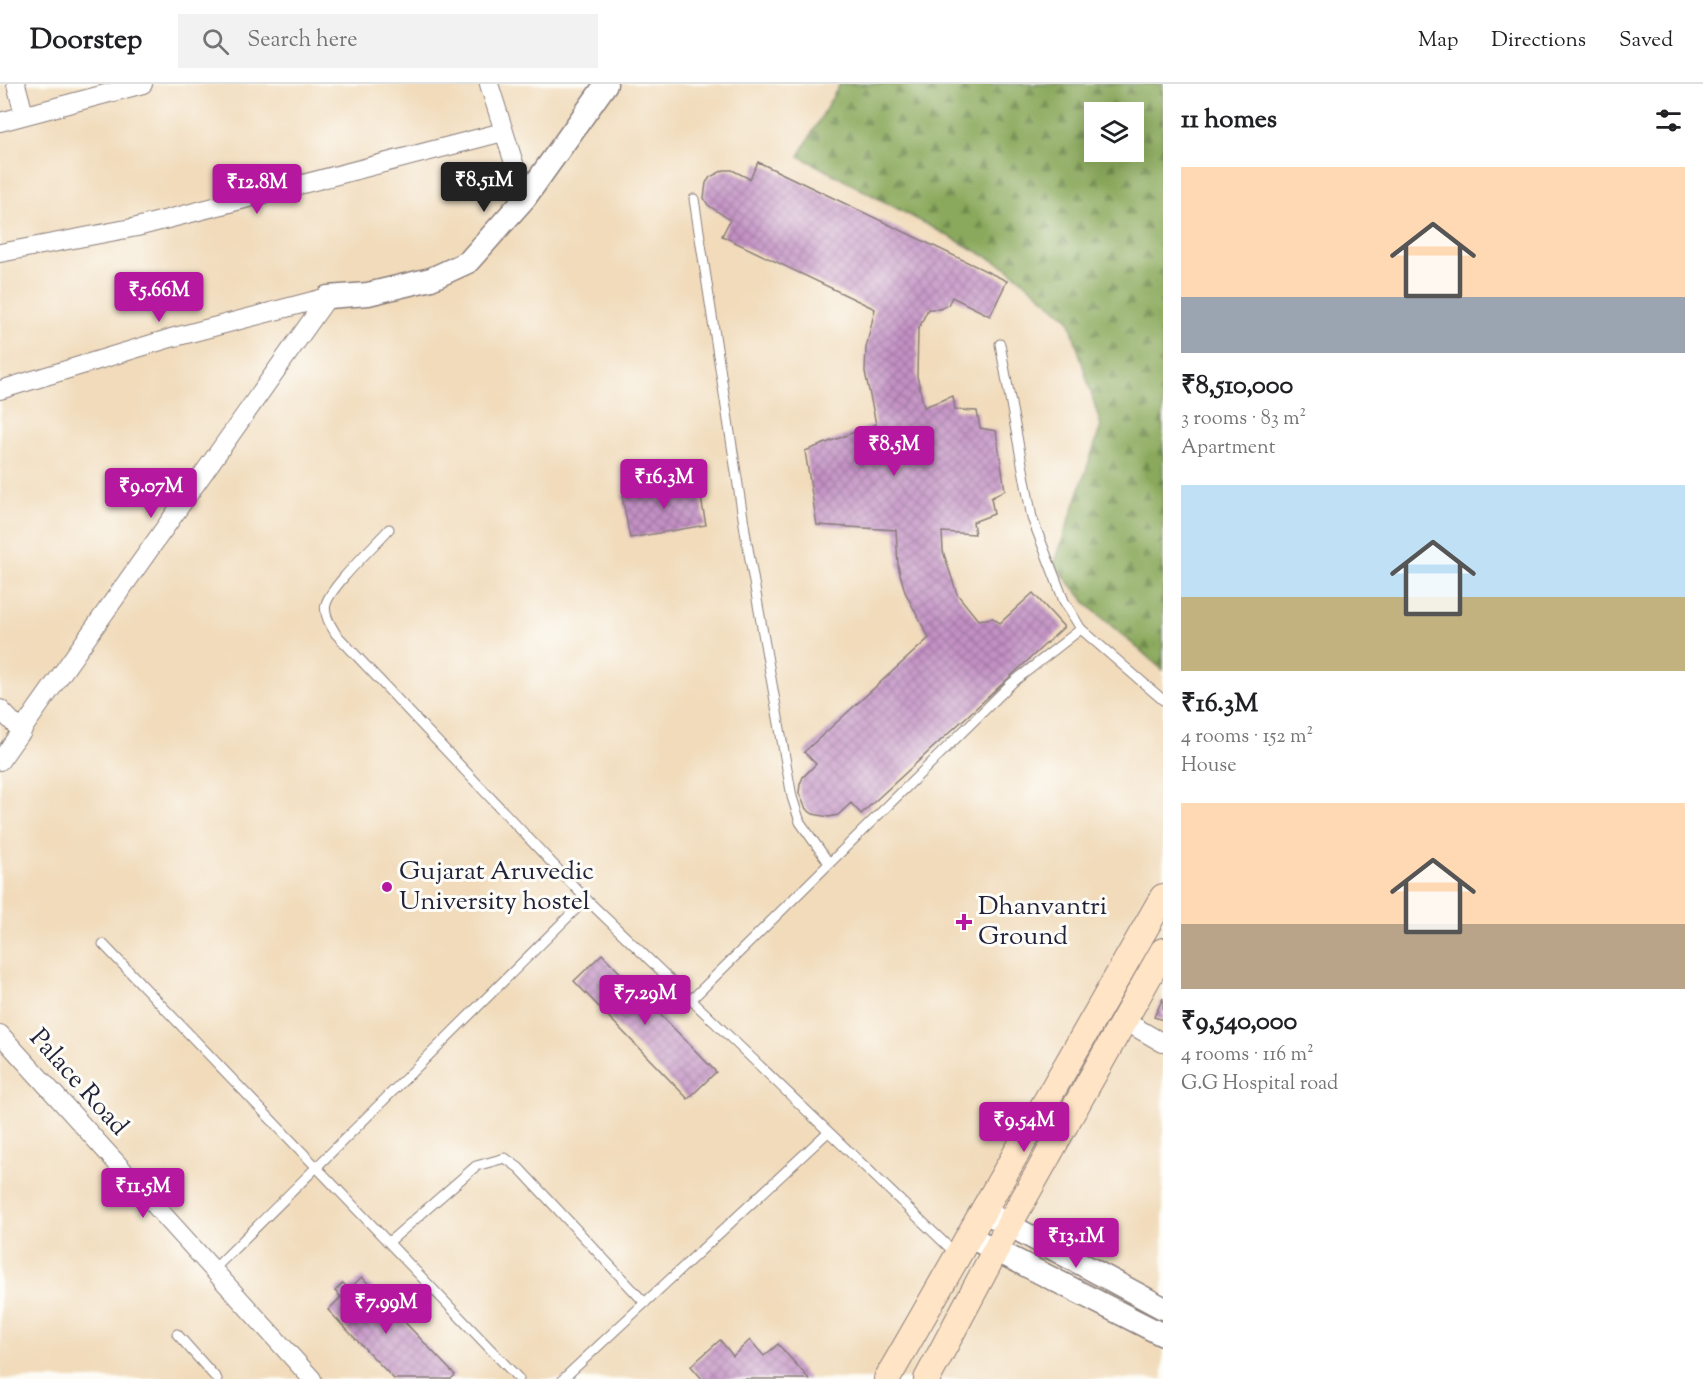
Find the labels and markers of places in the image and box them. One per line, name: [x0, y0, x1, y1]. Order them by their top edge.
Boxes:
pin: ₹8.51M: [435, 162, 533, 213]
pin: ₹12.8M: [208, 164, 306, 215]
pin: ₹5.66M: [110, 272, 208, 323]
pin: ₹8.5M: [852, 426, 936, 477]
pin: ₹16.3M: [615, 459, 713, 510]
pin: ₹9.07M: [102, 468, 200, 519]
place label: Gujarat Aruvedic University hostel: [399, 854, 594, 921]
marker: Gujarat Aruvedic University hostel: [380, 880, 394, 894]
place label: Dhanvantri Ground: [978, 889, 1107, 956]
marker: Dhanvantri Ground: [955, 913, 973, 931]
pin: ₹7.29M: [596, 975, 694, 1026]
pin: ₹9.54M: [975, 1102, 1073, 1153]
pin: ₹11.5M: [94, 1168, 192, 1219]
pin: ₹13.1M: [1027, 1218, 1125, 1269]
pin: ₹7.99M: [337, 1284, 435, 1335]

